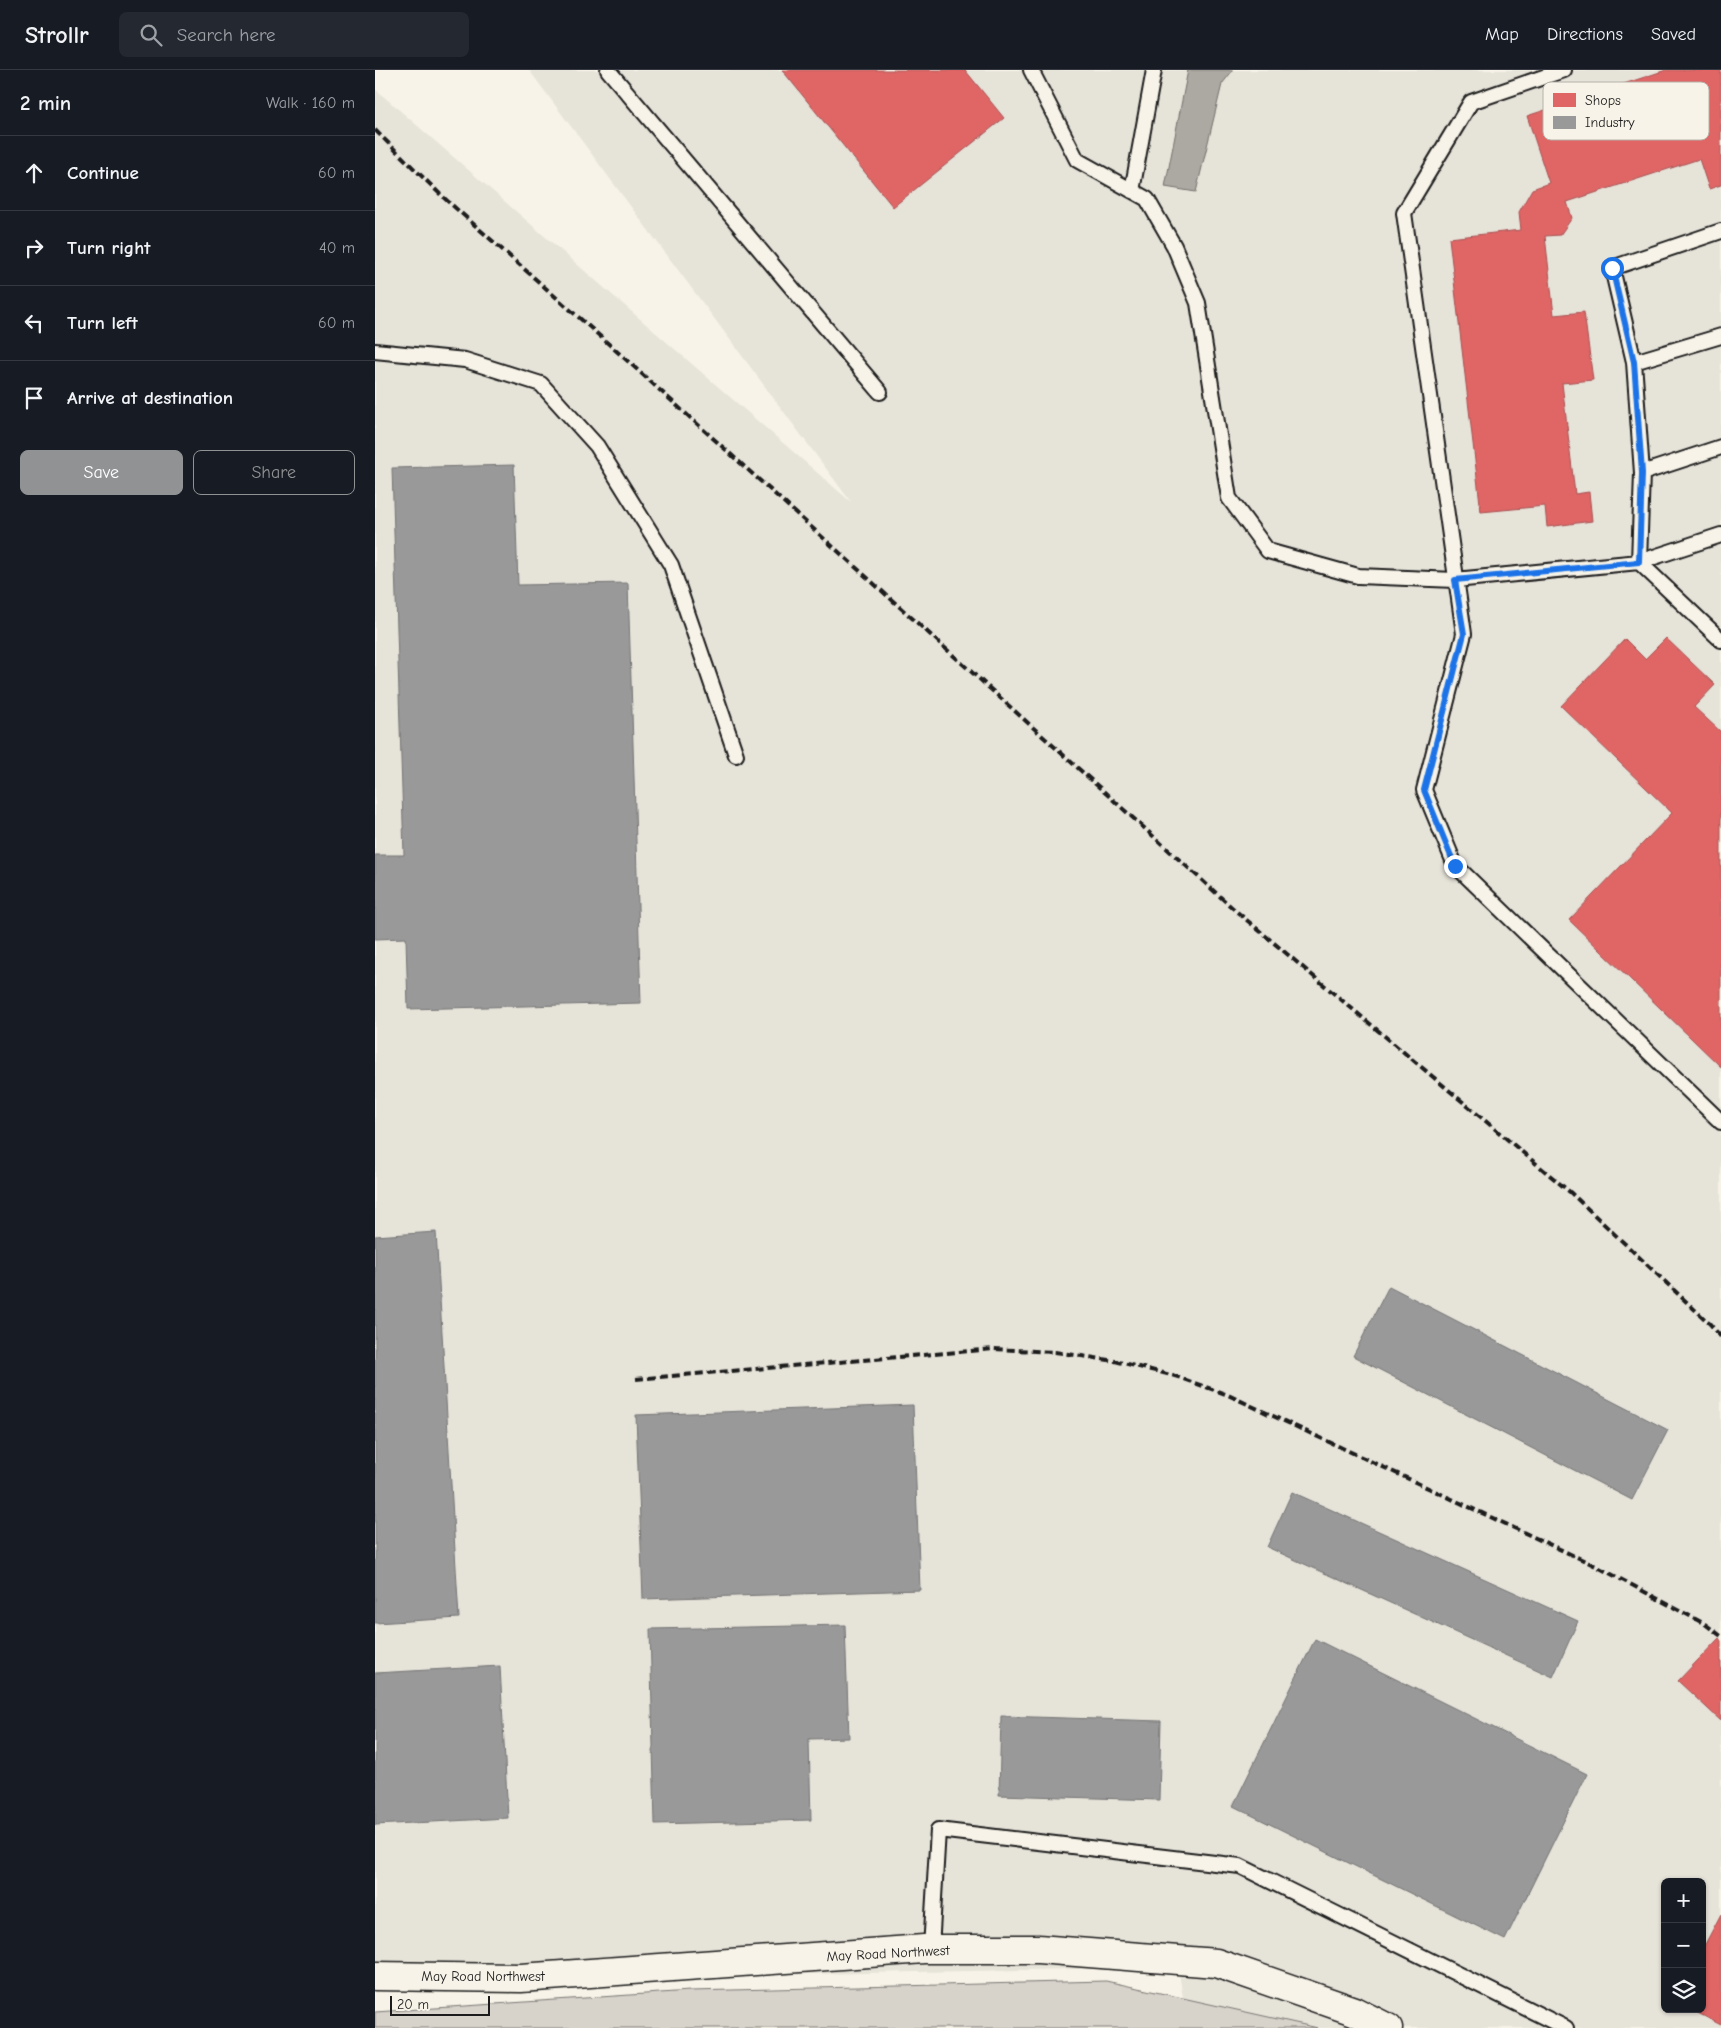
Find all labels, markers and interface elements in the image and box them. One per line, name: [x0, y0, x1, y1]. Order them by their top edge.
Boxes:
search box: [119, 12, 469, 57]
text: Strollr: [25, 21, 89, 49]
icon: search: [137, 21, 165, 49]
text: Search here: [177, 24, 276, 46]
text: Map: [1485, 24, 1519, 45]
text: Directions: [1547, 24, 1623, 45]
text: Saved: [1651, 24, 1696, 45]
legend: [1543, 82, 1709, 140]
text: 2 min: [20, 91, 71, 115]
text: Shops: [1585, 92, 1621, 109]
text: Walk · 160 m: [266, 94, 355, 112]
text: Industry: [1585, 114, 1635, 131]
icon: ahead: [20, 159, 48, 187]
text: Continue: [67, 162, 139, 184]
text: 60 m: [318, 164, 355, 182]
icon: right: [20, 234, 48, 262]
text: Turn right: [67, 237, 151, 259]
text: 40 m: [319, 239, 355, 257]
route start: [1601, 257, 1624, 280]
icon: left: [20, 309, 48, 337]
text: Turn left: [67, 312, 138, 334]
text: 60 m: [318, 314, 355, 332]
icon: arrive: [20, 384, 48, 412]
text: Arrive at destination: [67, 387, 233, 409]
button: Save: [20, 450, 183, 495]
button: Share: [193, 450, 355, 495]
route end: [1444, 855, 1467, 878]
map controls: [1661, 1878, 1706, 2013]
button: +: [1661, 1878, 1706, 1923]
button: −: [1661, 1923, 1706, 1968]
street label: May Road Northwest: [826, 1942, 951, 1965]
street label: May Road Northwest: [421, 1968, 546, 1985]
button: layers: [1661, 1968, 1706, 2013]
scale bar: [390, 1993, 490, 2016]
text: 20 m: [397, 1996, 429, 2013]

